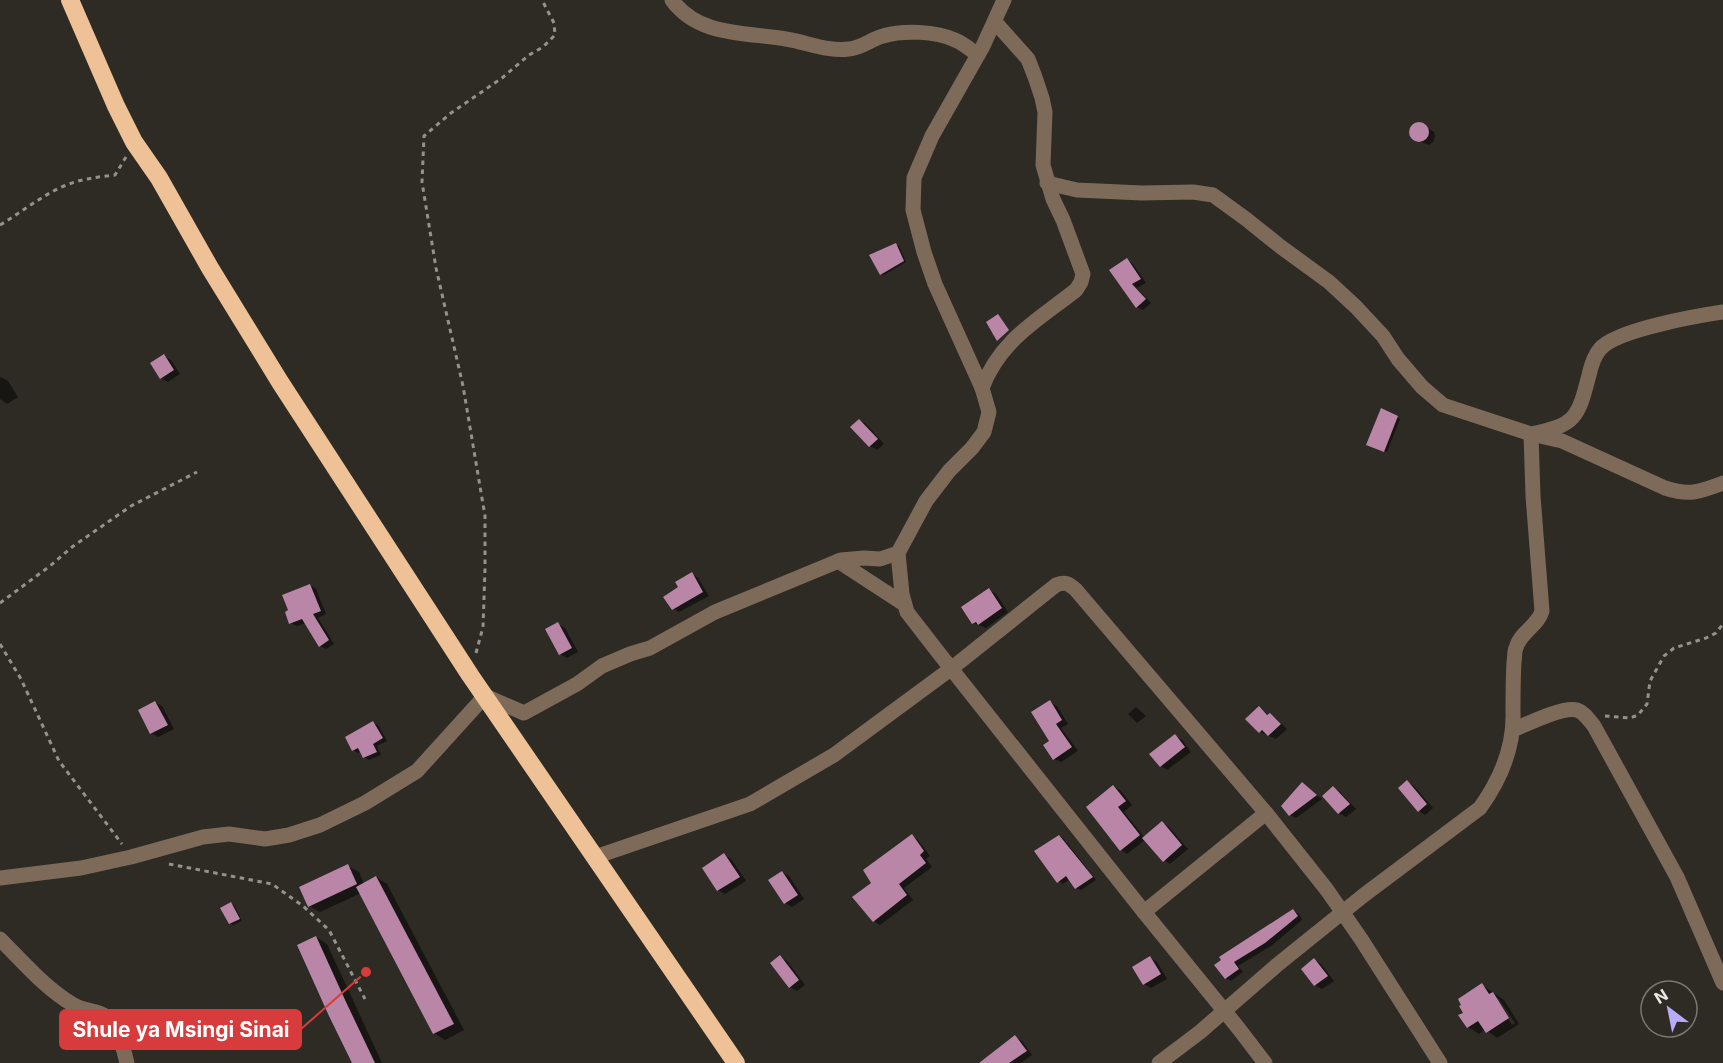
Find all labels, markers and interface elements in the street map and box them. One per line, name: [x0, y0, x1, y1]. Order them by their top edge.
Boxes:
north arrow: [1639, 979, 1699, 1039]
text: N: [1651, 985, 1672, 1008]
callout: Shule ya Msingi Sinai: [60, 1010, 301, 1049]
text: Shule ya Msingi Sinai: [72, 1017, 290, 1042]

